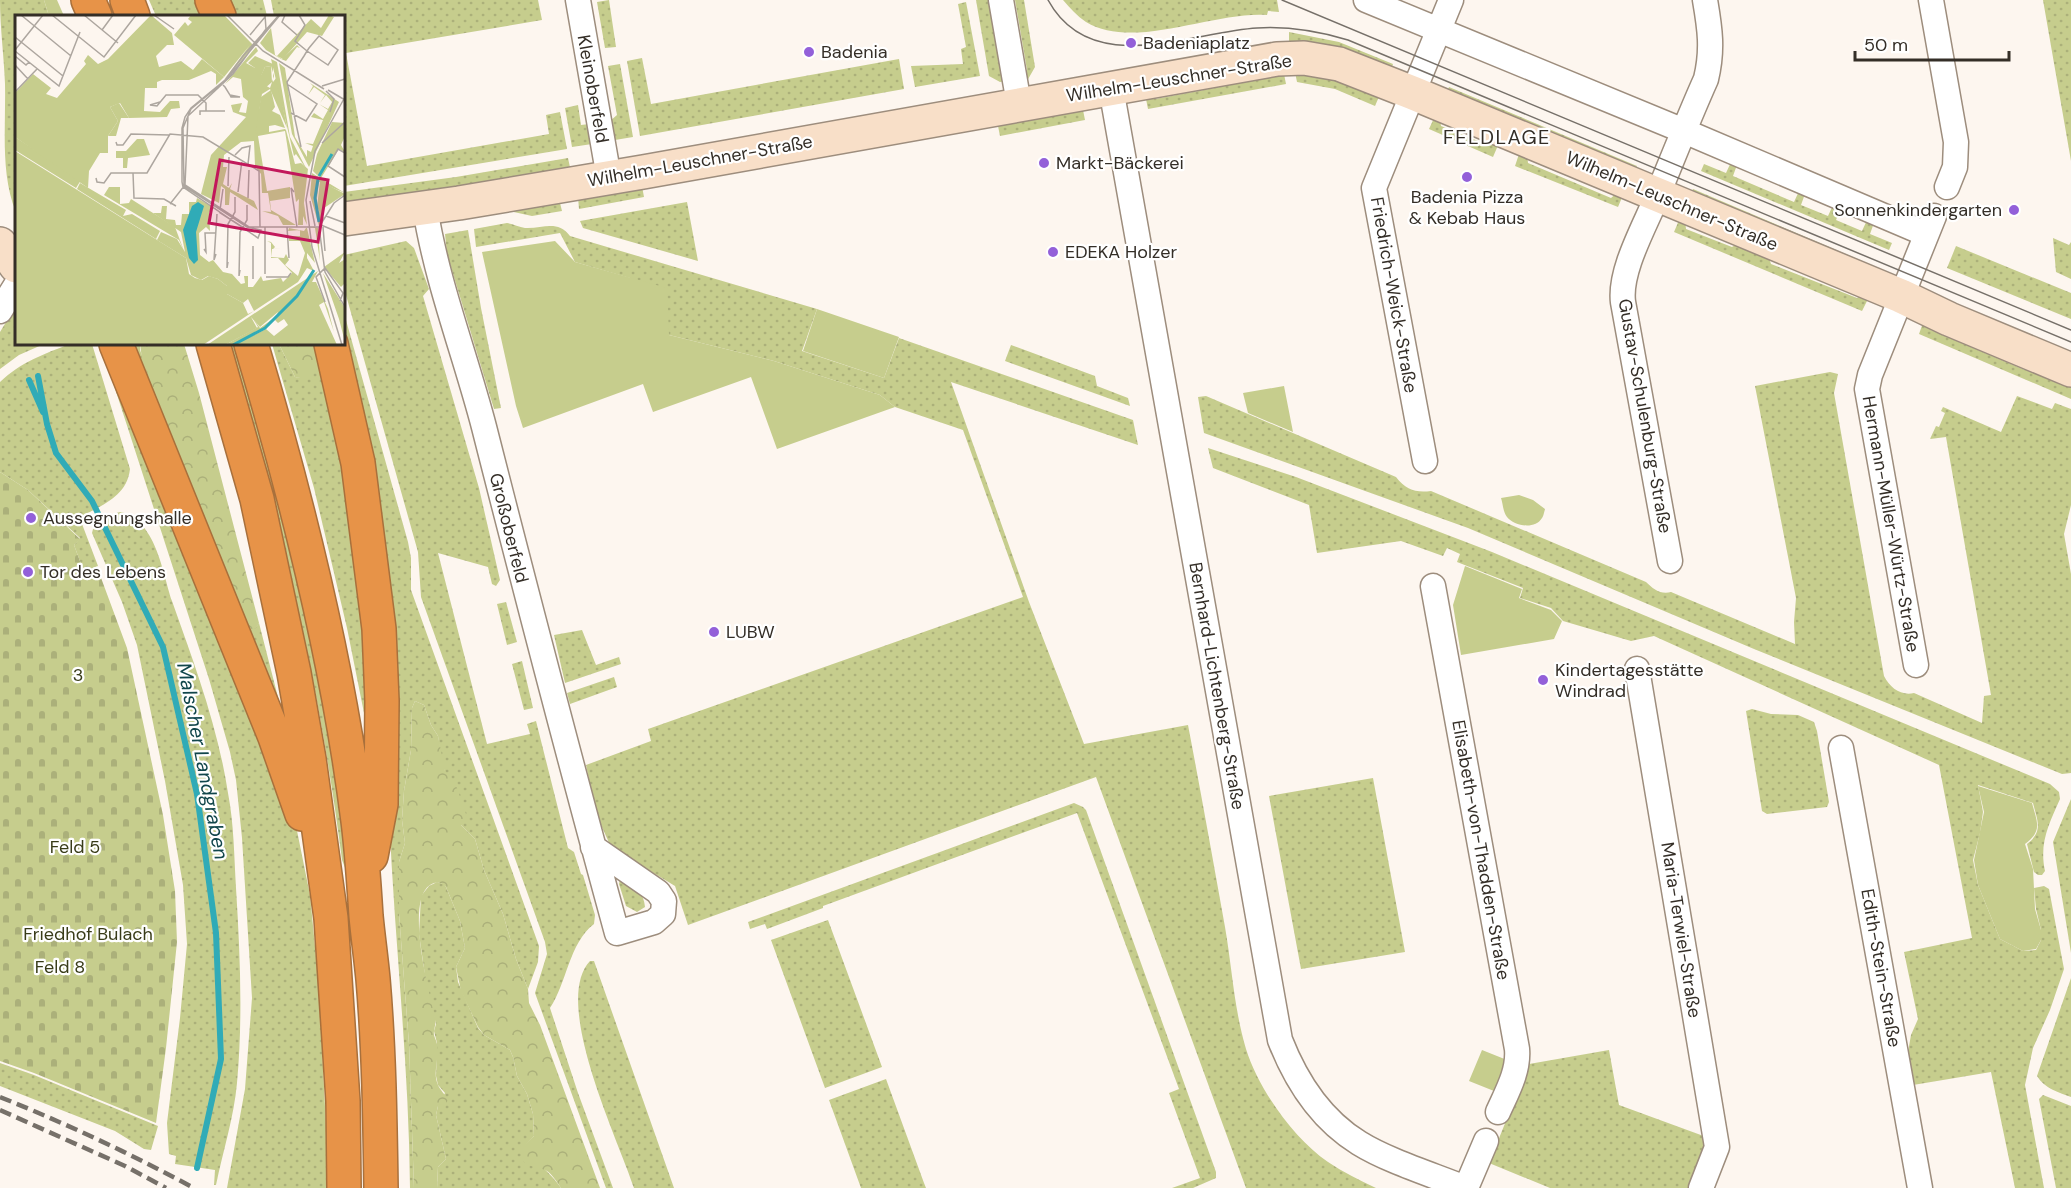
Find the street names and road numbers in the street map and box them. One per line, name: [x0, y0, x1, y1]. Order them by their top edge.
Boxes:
street label: Kleinoberfeld: [572, 33, 614, 145]
street label: Wilhelm-Leuschner-Straße: [1064, 48, 1294, 108]
street label: Wilhelm-Leuschner-Straße: [586, 129, 814, 193]
street label: Wilhelm-Leuschner-Straße: [1562, 145, 1782, 257]
street label: Friedrich-Weick-Straße: [1365, 195, 1423, 395]
street label: Gustav-Schulenburg-Straße: [1613, 297, 1677, 535]
street label: Hermann-Müller-Würtz-Straße: [1857, 394, 1925, 654]
street label: Großoberfeld: [484, 471, 534, 585]
street label: Bernhard-Lichtenberg-Straße: [1183, 560, 1251, 812]
street label: Elisabeth-von-Thadden-Straße: [1446, 718, 1516, 982]
street label: Maria-Terwiel-Straße: [1655, 840, 1707, 1020]
street label: Edith-Stein-Straße: [1855, 887, 1907, 1049]

